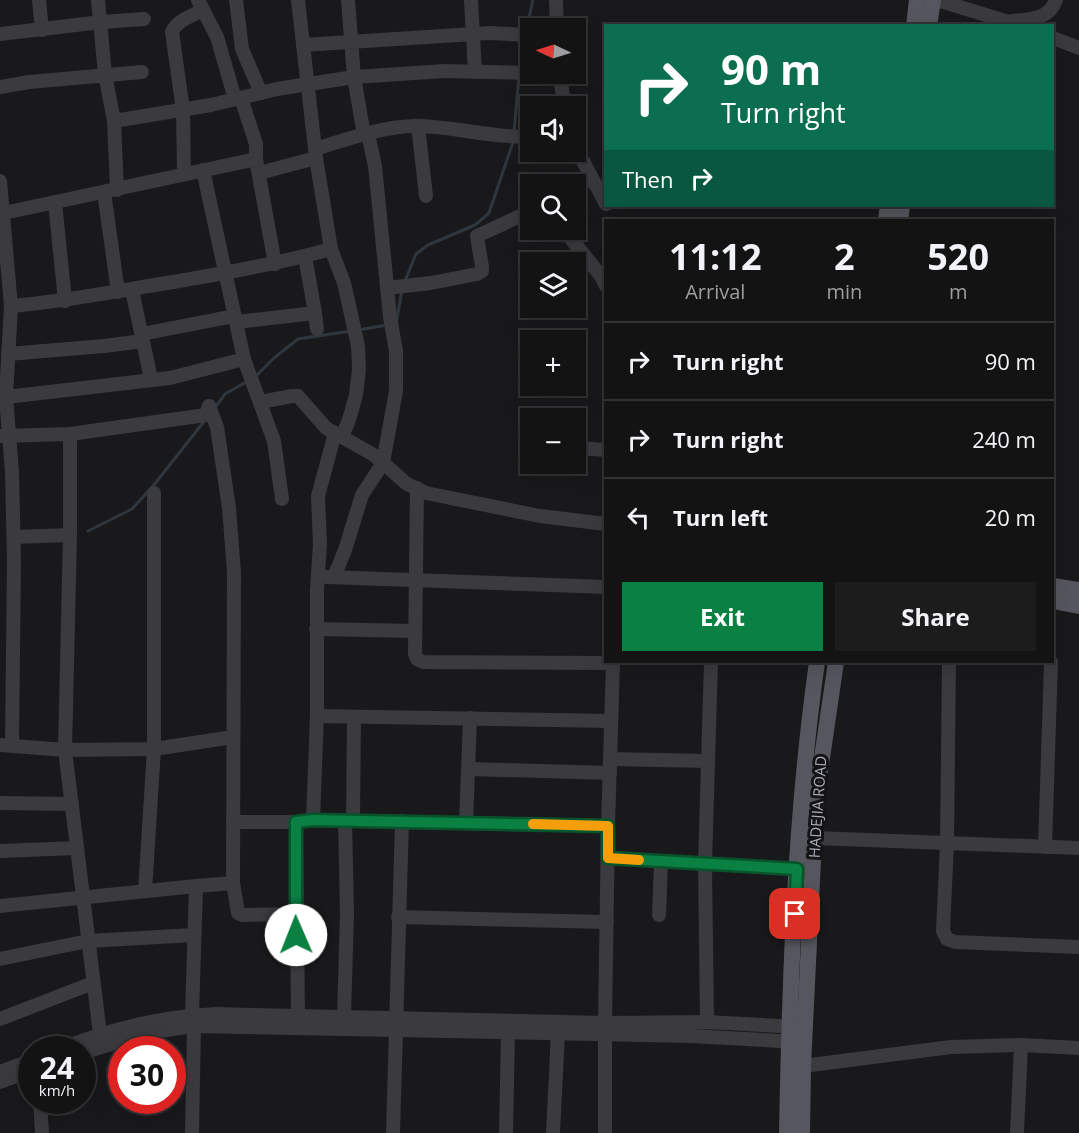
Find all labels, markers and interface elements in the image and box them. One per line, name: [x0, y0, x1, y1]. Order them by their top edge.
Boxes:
north arrow: [520, 18, 586, 84]
map controls: [520, 18, 586, 474]
text: 90 m: [721, 40, 821, 97]
icon: right: [622, 48, 700, 126]
text: Turn right: [721, 94, 846, 131]
button: sound: [520, 96, 586, 162]
icon: right: [685, 162, 718, 195]
text: Then: [622, 164, 673, 194]
button: search: [520, 174, 586, 240]
text: 11:12: [669, 232, 762, 281]
text: 2: [834, 232, 855, 281]
text: 520: [927, 232, 989, 281]
button: layers: [520, 252, 586, 318]
text: Arrival: [685, 278, 745, 305]
text: min: [826, 278, 862, 305]
text: m: [949, 278, 967, 305]
button: +: [520, 330, 586, 396]
icon: right: [622, 345, 655, 378]
text: Turn right: [673, 346, 784, 376]
text: 90 m: [985, 346, 1036, 376]
button: −: [520, 408, 586, 474]
icon: right: [622, 423, 655, 456]
text: Turn right: [673, 424, 784, 454]
text: 240 m: [972, 424, 1036, 454]
icon: left: [622, 501, 655, 534]
text: Turn left: [673, 502, 768, 532]
text: 20 m: [985, 502, 1036, 532]
button: Exit: [622, 582, 823, 651]
button: Share: [835, 582, 1036, 651]
street label: HADEJIA ROAD: [803, 755, 831, 859]
pin: [769, 888, 820, 939]
icon: arrive: [778, 897, 811, 930]
position arrow: [264, 903, 328, 967]
speed limit sign: 30: [108, 1036, 186, 1114]
text: 24: [40, 1047, 74, 1088]
text: km/h: [39, 1080, 75, 1100]

